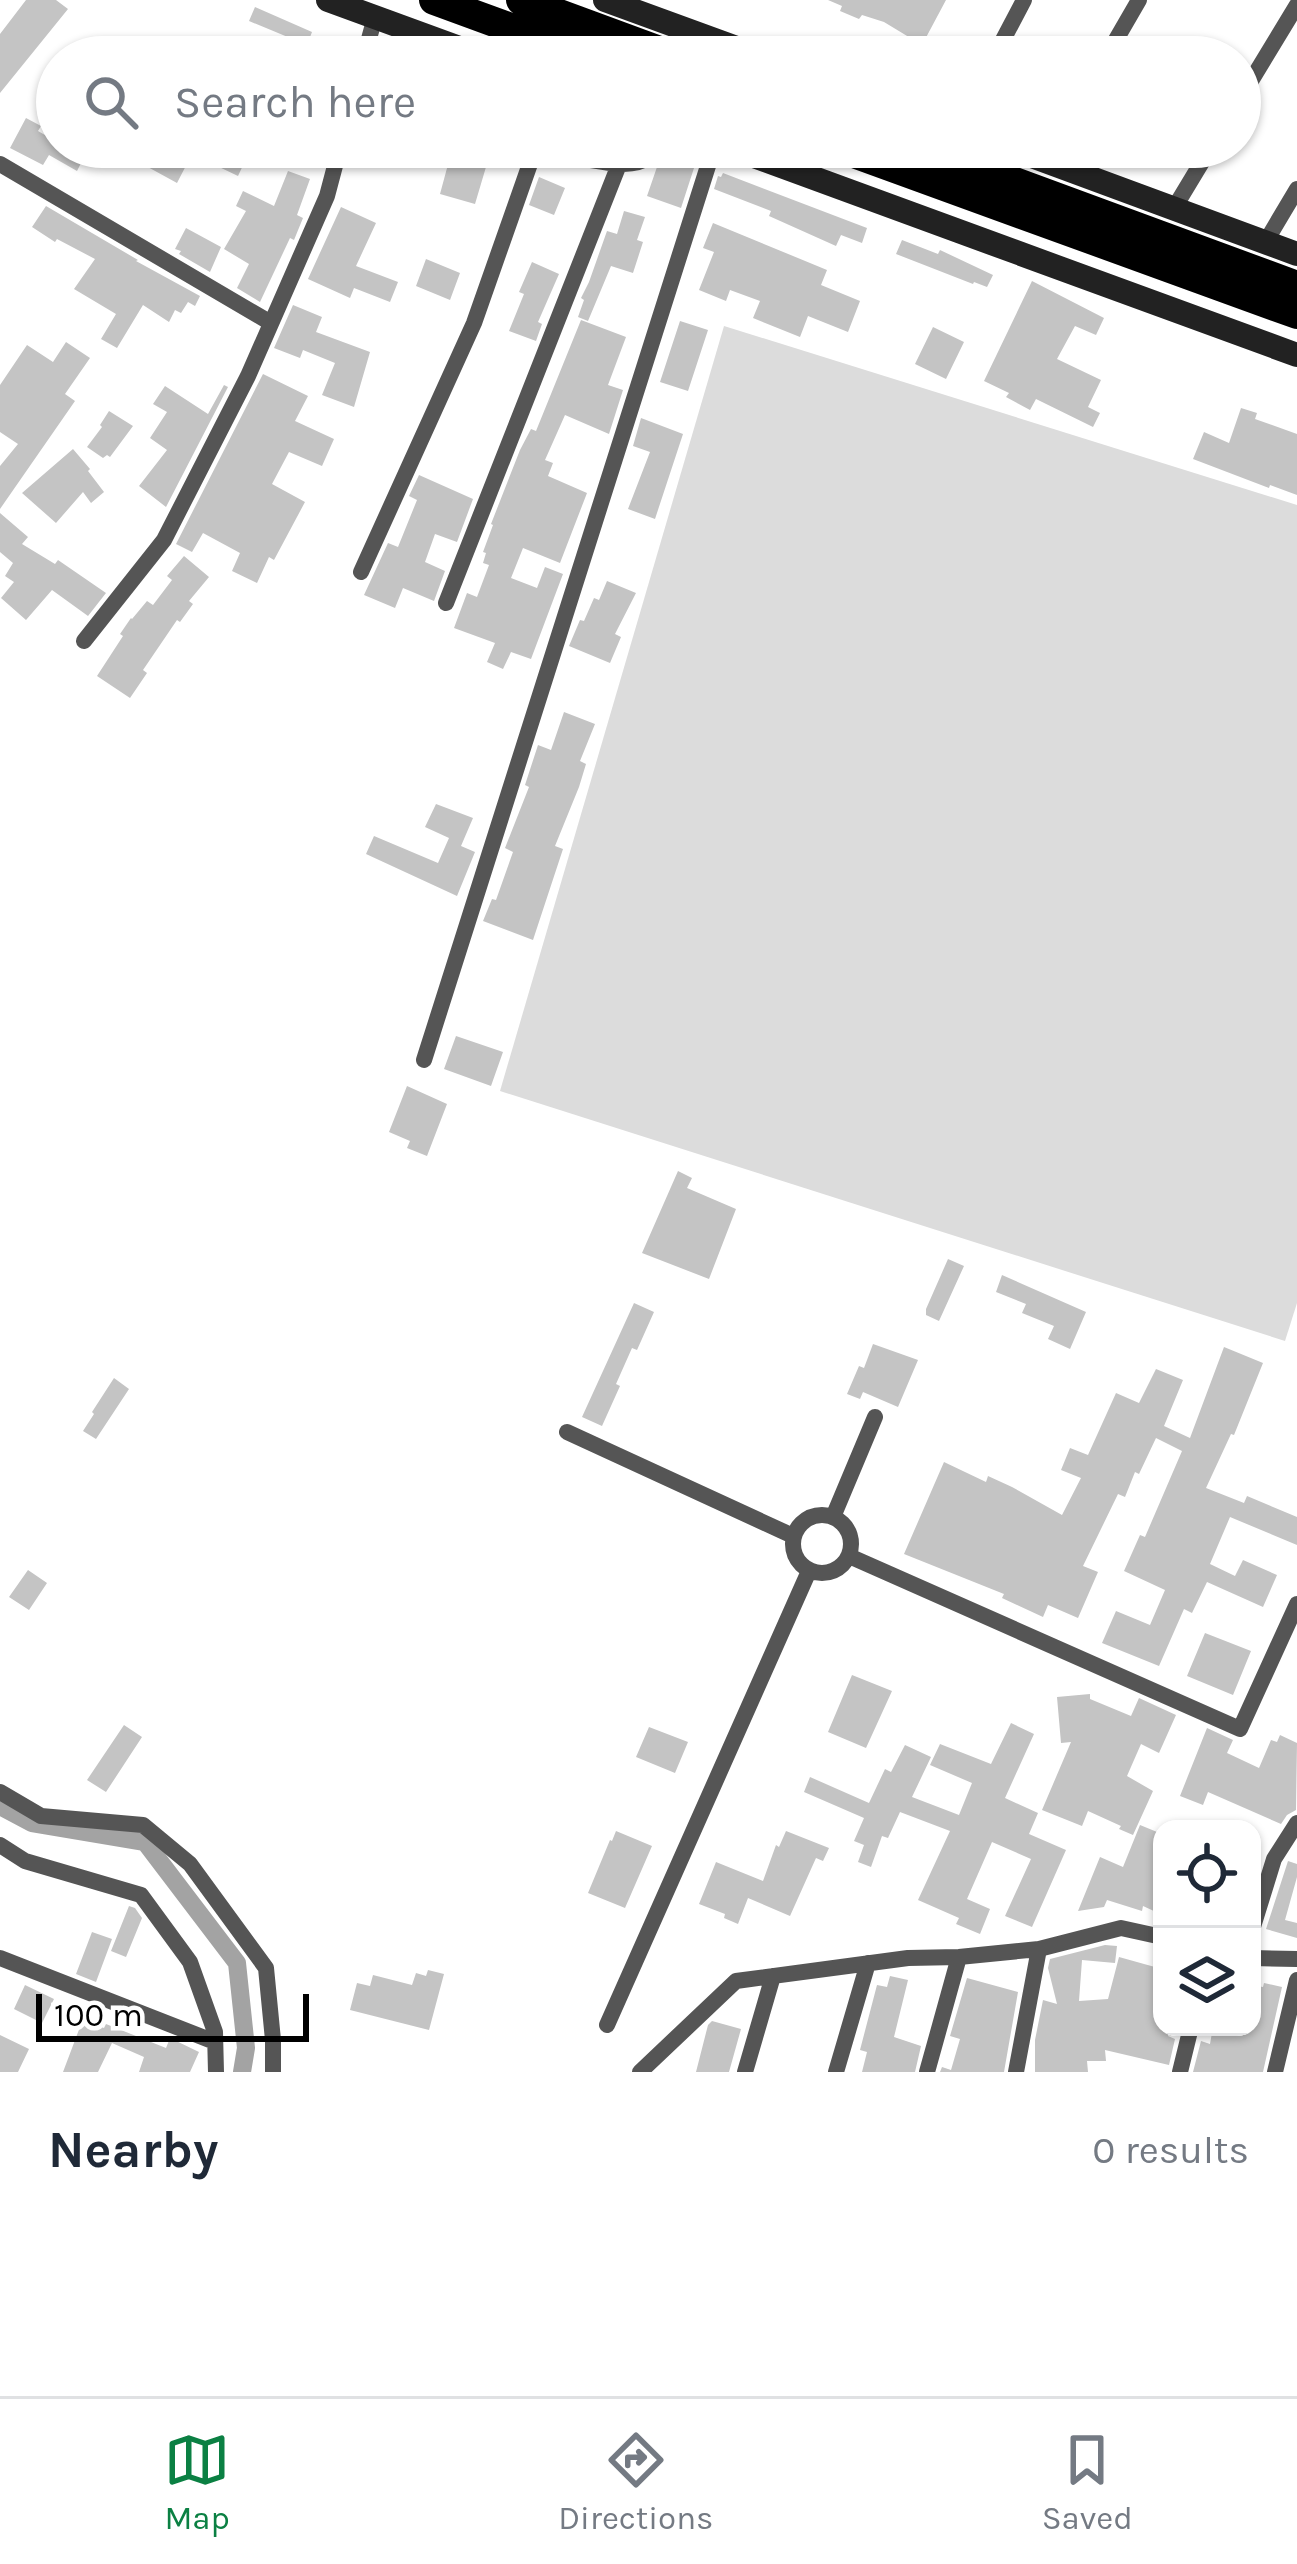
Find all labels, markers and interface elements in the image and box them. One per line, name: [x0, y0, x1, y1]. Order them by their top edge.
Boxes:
search box: [36, 36, 1261, 168]
icon: search: [78, 69, 144, 135]
text: Search here: [174, 76, 416, 128]
map controls: [1153, 1820, 1261, 2036]
button: locate: [1153, 1820, 1261, 1928]
button: layers: [1153, 1928, 1261, 2036]
scale bar: [36, 1988, 309, 2041]
text: 100 m: [54, 1996, 143, 2034]
text: Nearby: [48, 2120, 218, 2180]
text: 0 results: [1092, 2127, 1249, 2173]
tab: Map: [164, 2427, 230, 2537]
tab: Directions: [558, 2427, 713, 2537]
tab: Saved: [1042, 2427, 1133, 2537]

